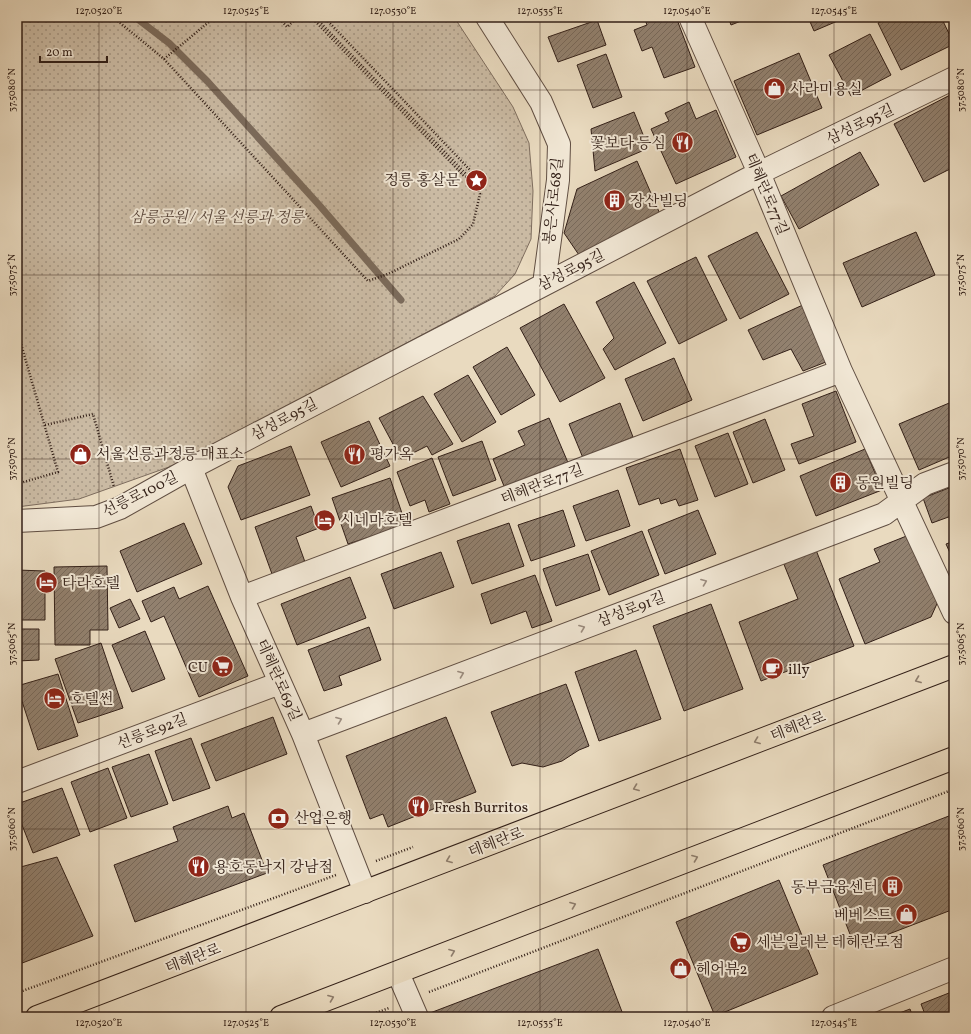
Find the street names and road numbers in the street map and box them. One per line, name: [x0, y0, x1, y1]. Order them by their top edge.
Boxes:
street label: 삼성로95길: [823, 100, 898, 151]
street label: 테헤란로77길: [739, 150, 792, 239]
street label: 봉은사로68길: [539, 156, 570, 246]
street label: 삼성로95길: [534, 245, 609, 297]
street label: 삼성로95길: [248, 394, 322, 447]
street label: 테헤란로77길: [498, 460, 587, 511]
street label: 선릉로100길: [99, 467, 182, 523]
street label: 삼성로91길: [594, 588, 669, 633]
street label: 테헤란로69길: [250, 636, 305, 725]
street label: 테헤란로: [768, 707, 830, 748]
street label: 선릉로92길: [114, 709, 191, 755]
street label: 테헤란로: [466, 823, 528, 864]
street label: 테헤란로: [163, 939, 225, 980]

